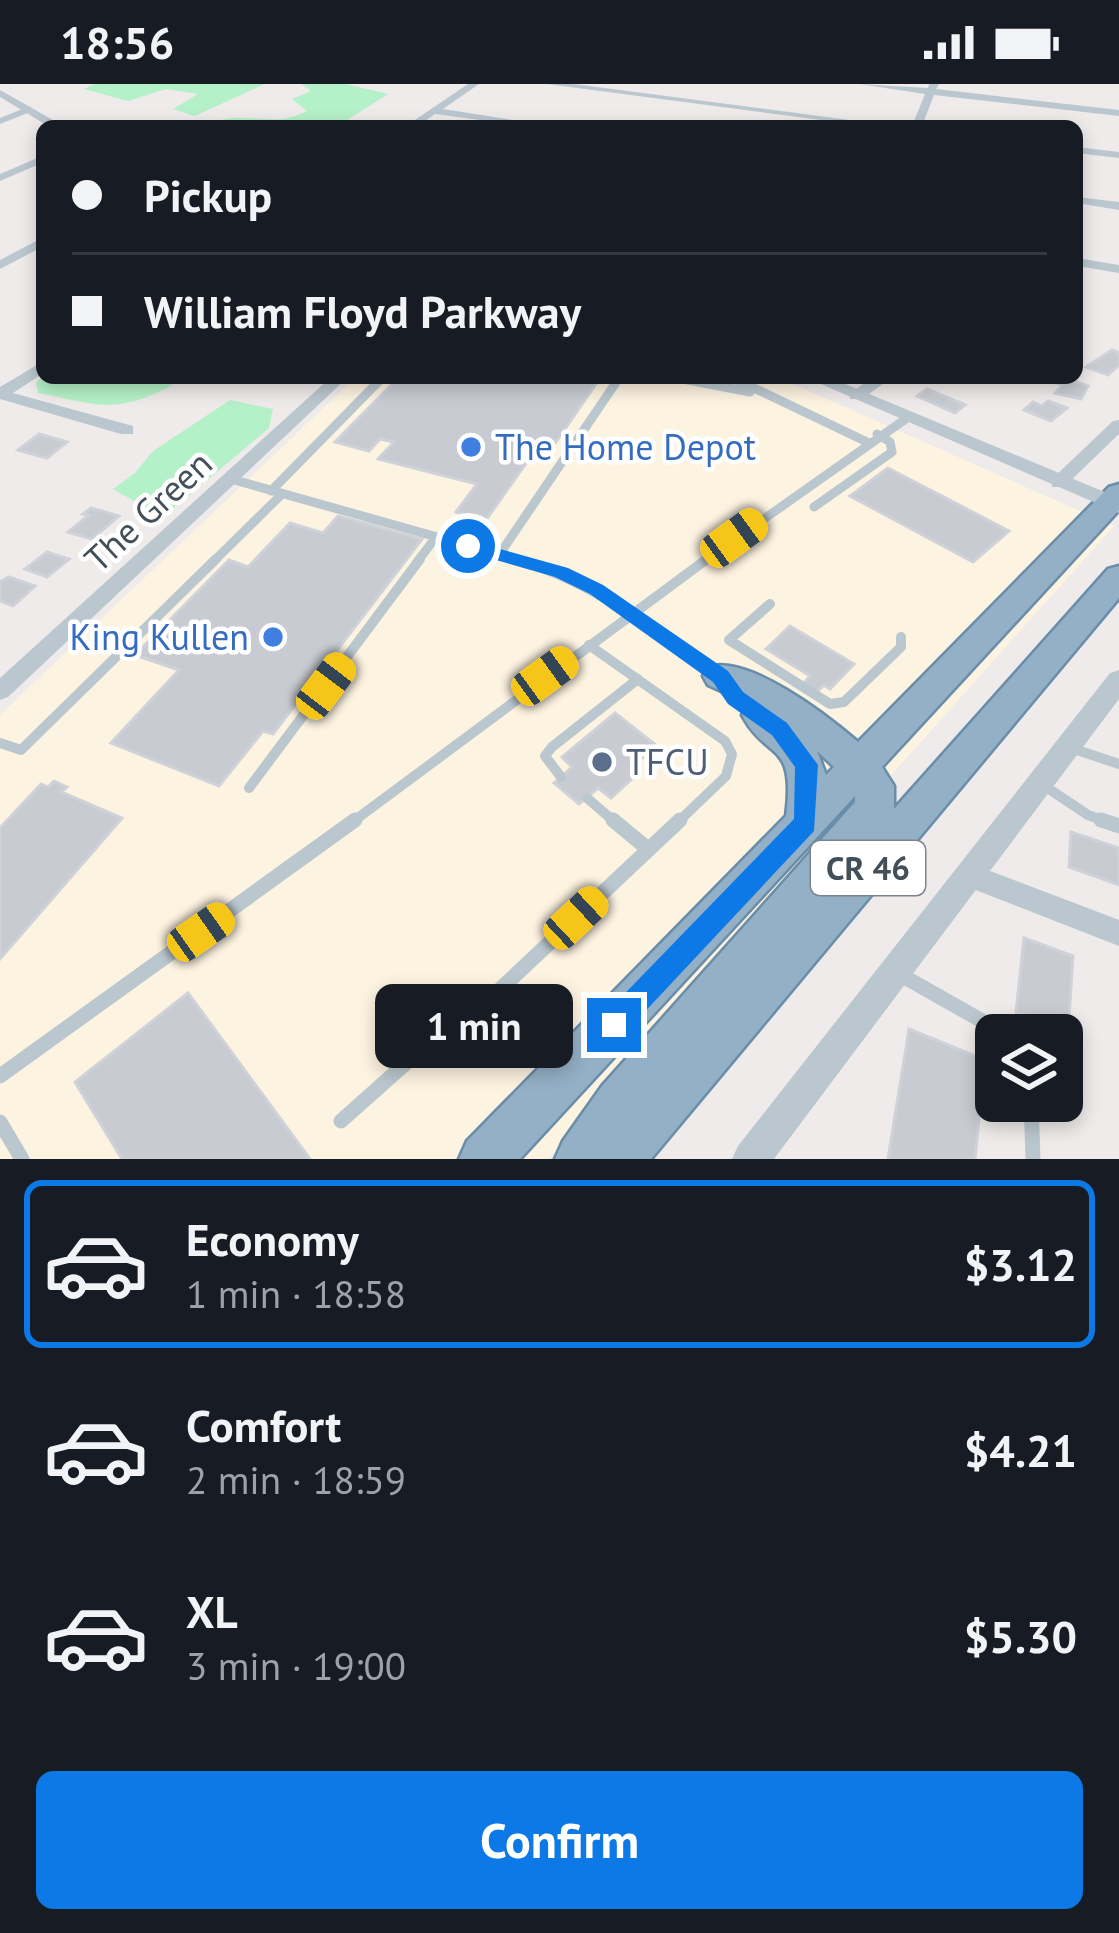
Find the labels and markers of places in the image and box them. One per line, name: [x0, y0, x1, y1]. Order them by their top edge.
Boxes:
place label: The Home Depot: [495, 423, 756, 470]
marker: The Home Depot: [458, 434, 484, 460]
place label: King Kullen: [69, 613, 249, 660]
marker: King Kullen: [260, 624, 286, 650]
place label: TFCU: [626, 738, 709, 785]
marker: TFCU: [589, 749, 615, 775]

